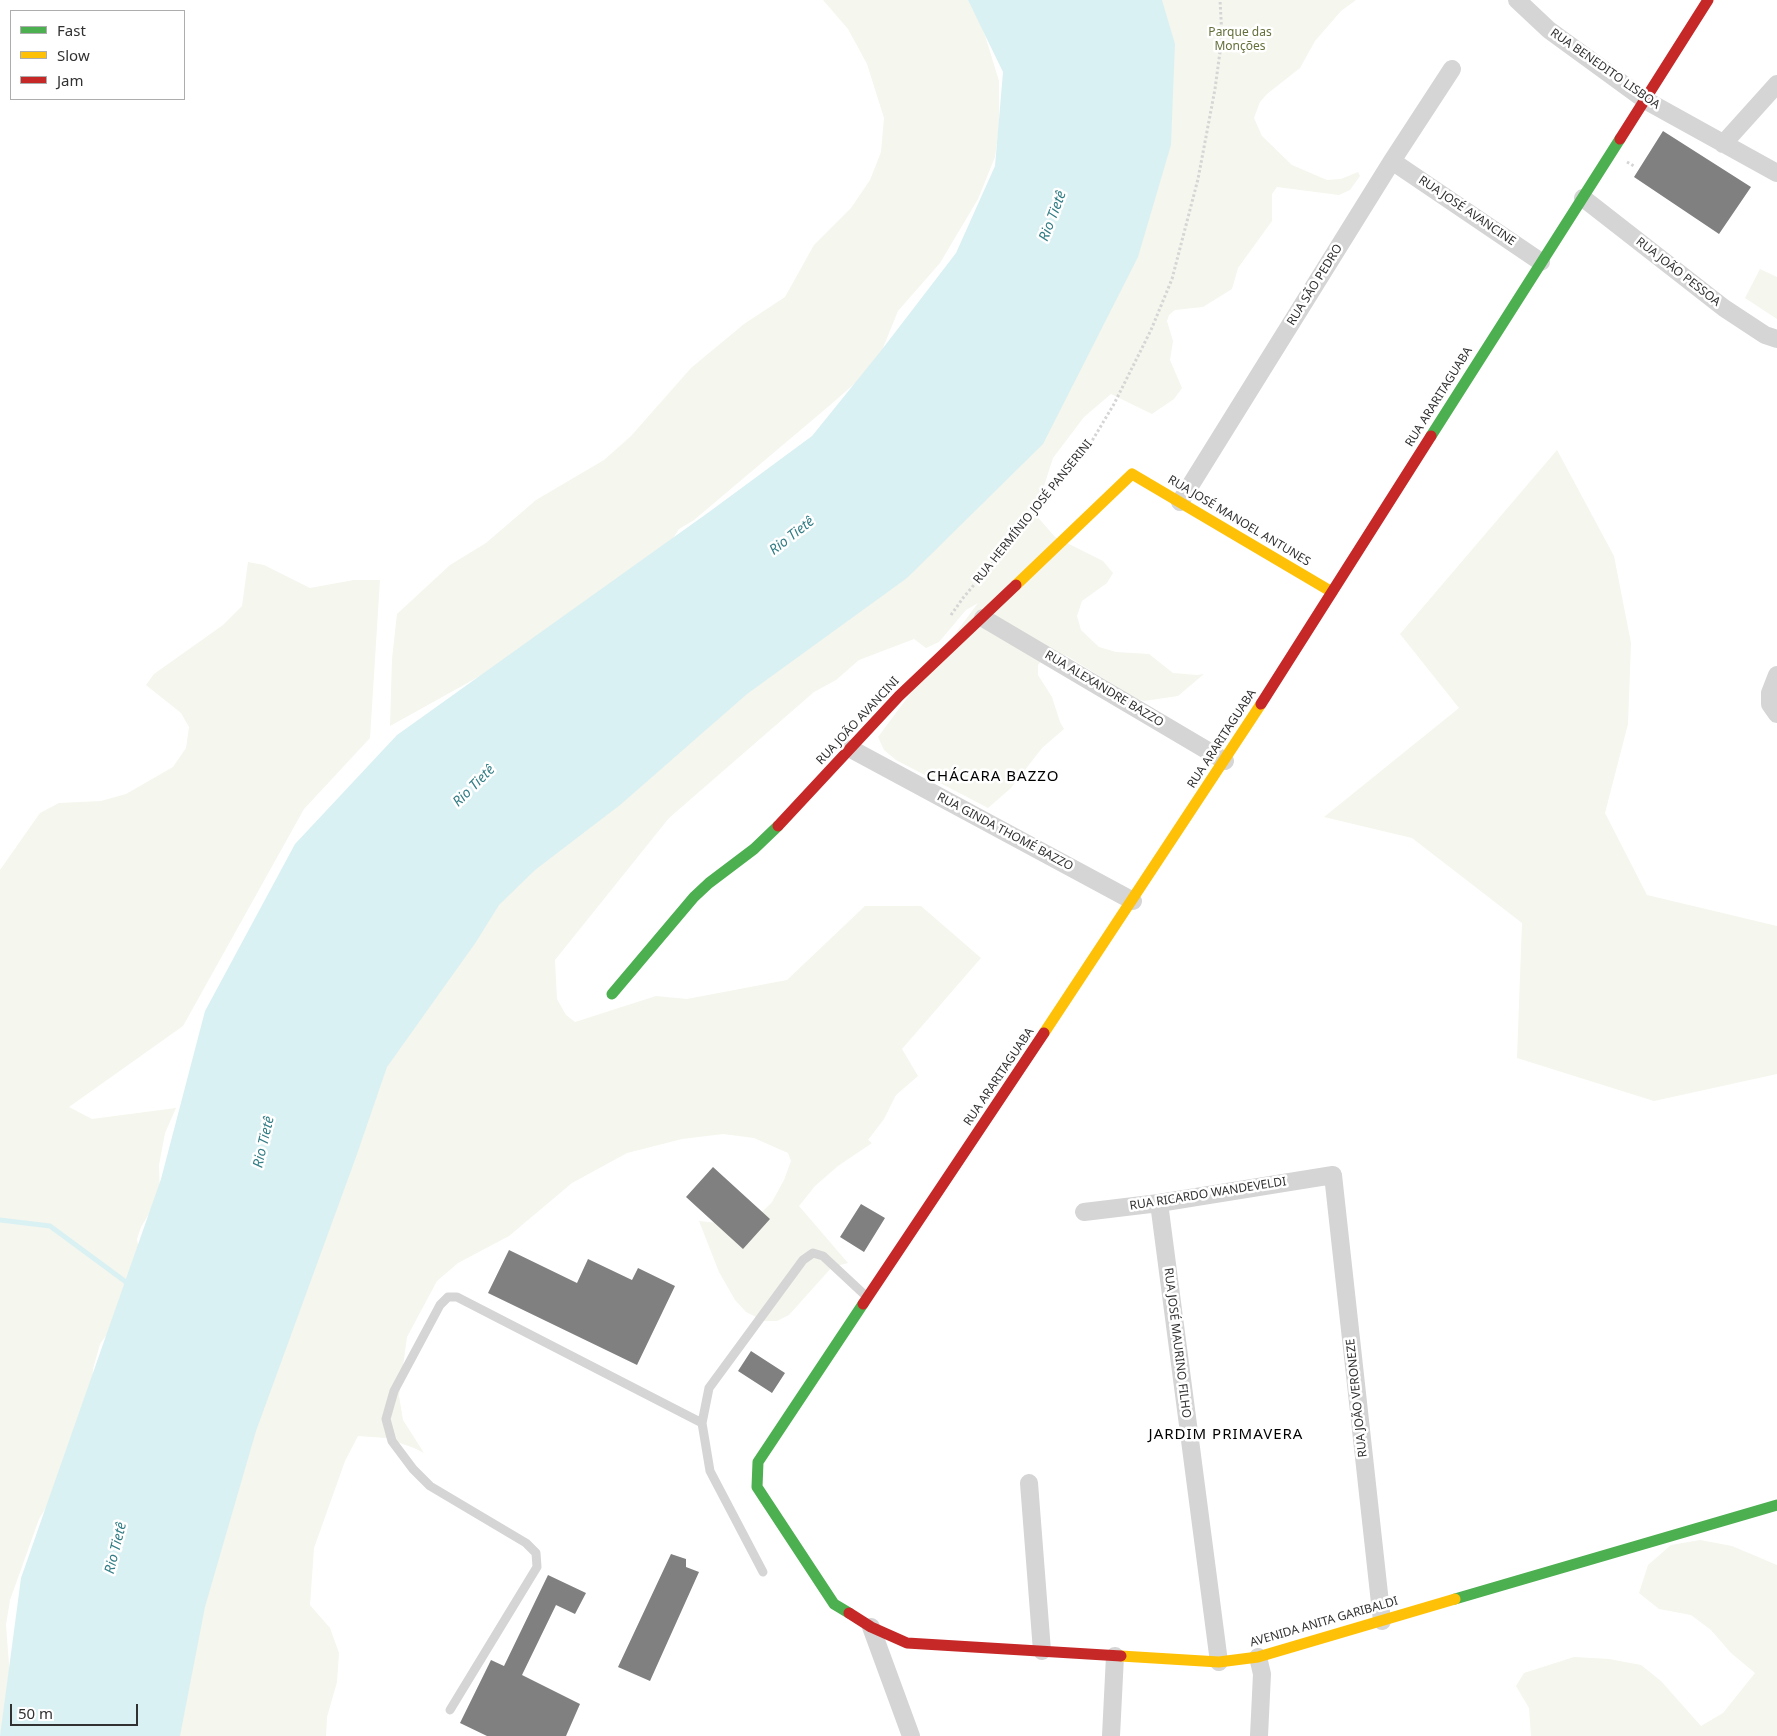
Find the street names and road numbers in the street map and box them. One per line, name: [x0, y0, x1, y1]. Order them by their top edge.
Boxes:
street label: RUA BENEDITO LISBOA: [1547, 26, 1663, 112]
street label: RUA JOSÉ AVANCINE: [1416, 173, 1518, 249]
street label: RUA JOÃO PESSOA: [1633, 235, 1723, 309]
street label: RUA SÃO PEDRO: [1284, 242, 1346, 328]
street label: RUA ARARITAGUABA: [1402, 344, 1476, 450]
street label: RUA HERMÍNIO JOSÉ PANSERINI: [970, 437, 1096, 587]
street label: RUA JOSÉ MANOEL ANTUNES: [1165, 473, 1313, 569]
street label: RUA ALEXANDRE BAZZO: [1042, 648, 1166, 730]
street label: RUA JOÃO AVANCINI: [814, 674, 902, 768]
street label: RUA ARARITAGUABA: [1185, 687, 1259, 791]
street label: RUA GINDA THOMÉ BAZZO: [934, 790, 1076, 874]
street label: RUA ARARITAGUABA: [961, 1025, 1037, 1129]
street label: RUA RICARDO WANDEVELDI: [1129, 1175, 1287, 1213]
street label: RUA JOSÉ MAURINO FILHO: [1161, 1267, 1193, 1419]
street label: RUA JOÃO VERONEZE: [1344, 1338, 1370, 1458]
street label: AVENIDA ANITA GARIBALDI: [1248, 1594, 1400, 1650]

